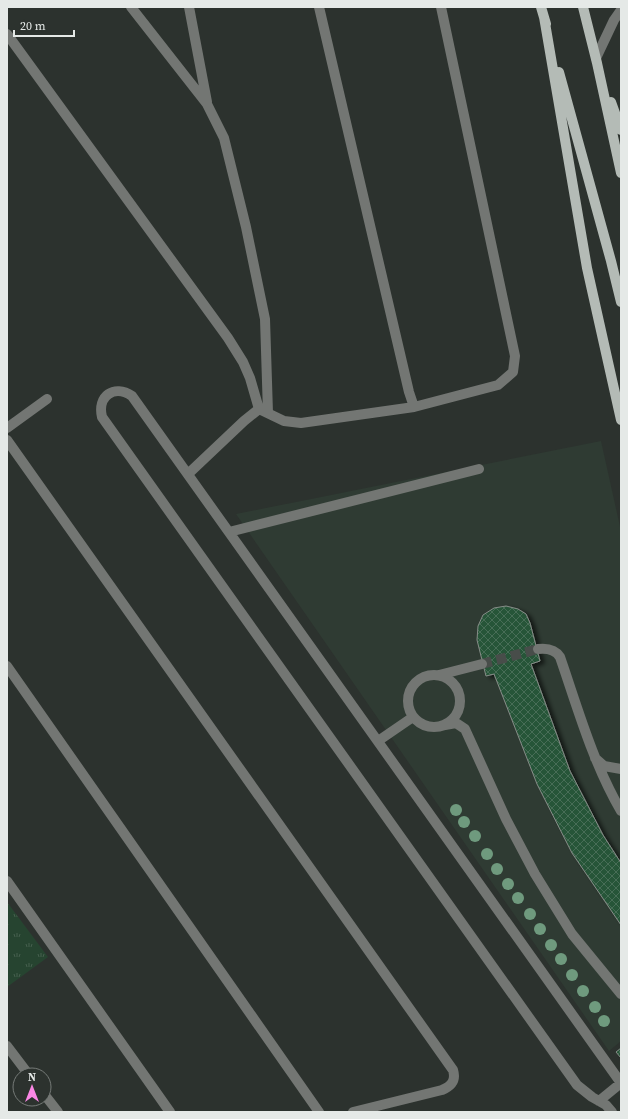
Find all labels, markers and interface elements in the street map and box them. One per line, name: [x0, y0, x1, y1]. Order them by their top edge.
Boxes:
scale bar: [14, 12, 74, 38]
text: 20 m: [20, 18, 46, 34]
north arrow: [12, 1067, 52, 1107]
text: N: [28, 1070, 36, 1085]

